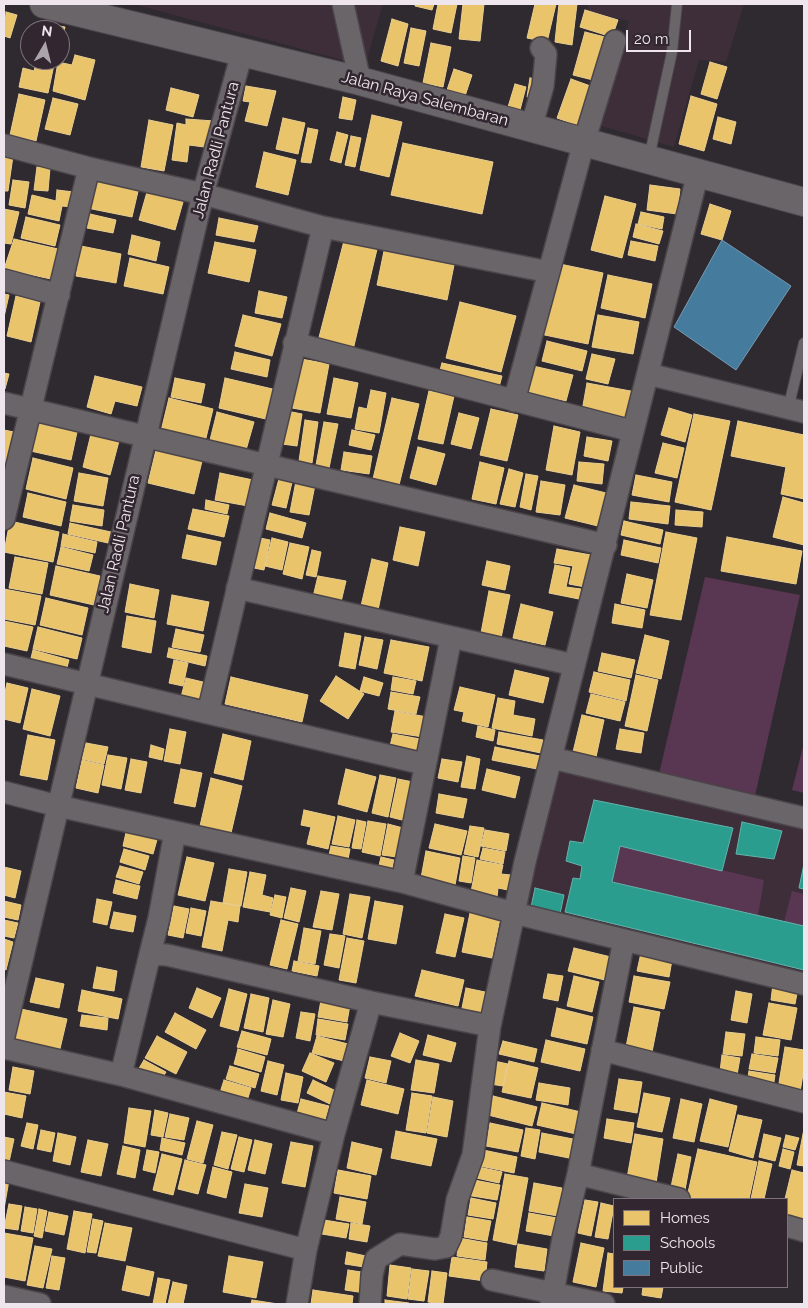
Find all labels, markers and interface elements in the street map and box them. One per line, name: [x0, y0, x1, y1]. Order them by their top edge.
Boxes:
north arrow: [20, 20, 70, 70]
scale bar: [628, 20, 693, 52]
text: N: [41, 22, 53, 40]
text: 20 m: [634, 30, 669, 48]
street label: Jalan Raya Salembaran: [339, 67, 511, 131]
street label: Jalan Radli Pantura: [189, 80, 243, 220]
street label: Jalan Radli Pantura: [94, 473, 144, 615]
legend: [613, 1198, 788, 1288]
text: Homes: [660, 1209, 710, 1227]
text: Schools: [660, 1234, 715, 1252]
text: Public: [660, 1259, 703, 1277]

